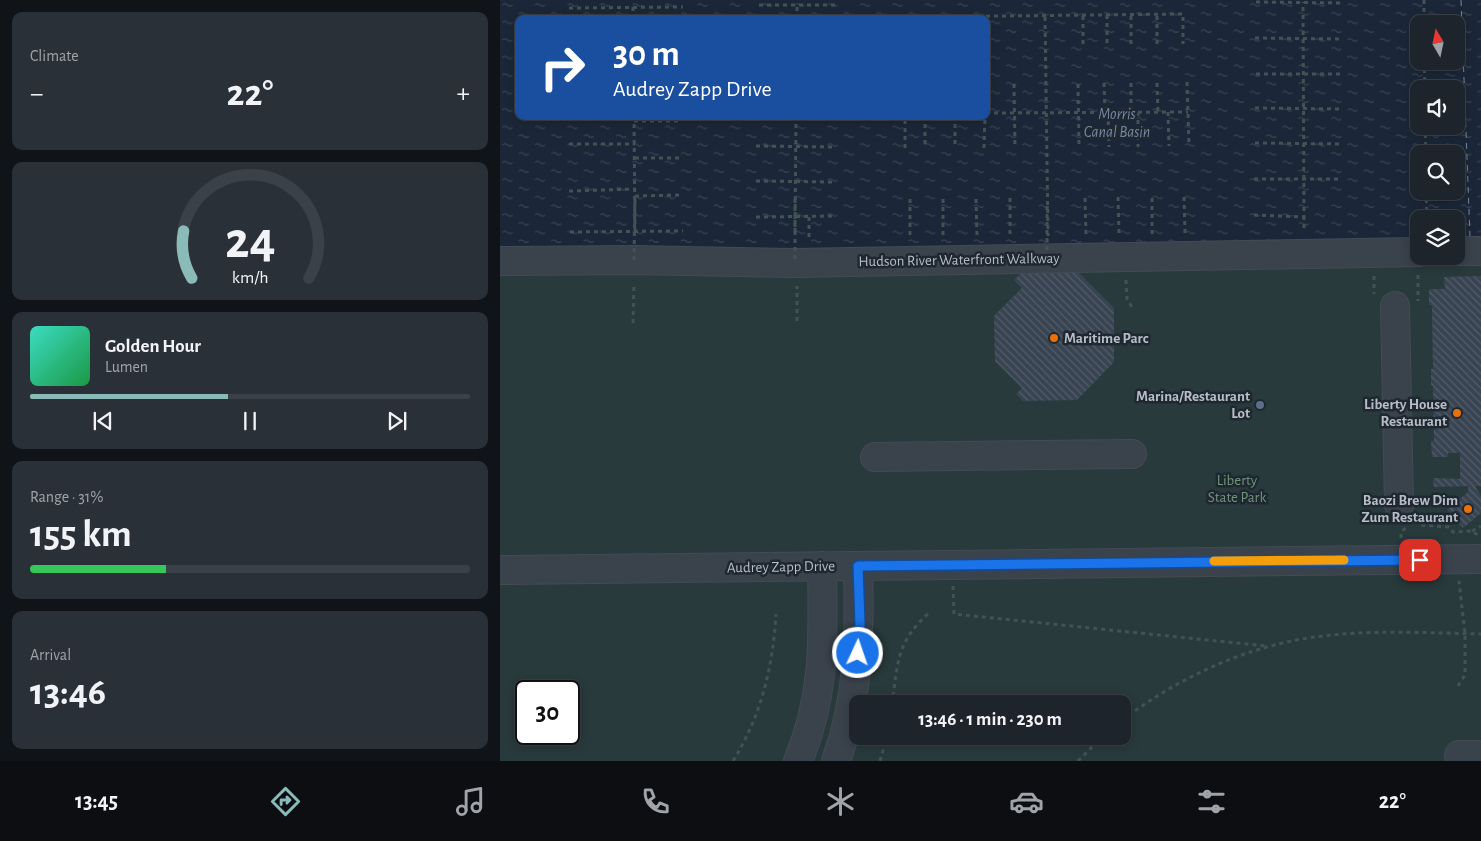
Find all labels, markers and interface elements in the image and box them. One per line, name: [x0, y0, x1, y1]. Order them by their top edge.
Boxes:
north arrow: [1410, 15, 1465, 70]
map controls: [1410, 15, 1465, 265]
icon: right: [530, 35, 595, 100]
text: 30 m: [613, 37, 680, 72]
text: Climate: [30, 48, 79, 64]
text: 22°: [227, 75, 273, 113]
text: Audrey Zapp Drive: [613, 78, 772, 100]
text: −: [30, 80, 43, 108]
text: +: [457, 80, 470, 108]
button: sound: [1410, 80, 1465, 135]
water label: Morris Canal Basin: [1084, 106, 1150, 140]
button: search: [1410, 145, 1465, 200]
button: layers: [1410, 210, 1465, 265]
text: 24: [225, 215, 275, 267]
street label: Hudson River Waterfront Walkway: [858, 251, 1060, 269]
text: km/h: [232, 269, 268, 287]
place label: Maritime Parc: [1064, 331, 1149, 346]
marker: Maritime Parc: [1048, 332, 1060, 344]
text: Golden Hour: [105, 337, 201, 356]
text: Lumen: [105, 359, 148, 375]
place label: Marina/Restaurant Lot: [1136, 389, 1250, 421]
place label: Liberty House Restaurant: [1364, 397, 1447, 429]
marker: Marina/Restaurant Lot: [1254, 399, 1266, 411]
icon: previous: [89, 407, 117, 435]
icon: pause: [236, 407, 264, 435]
icon: next: [383, 407, 411, 435]
marker: Liberty House Restaurant: [1451, 407, 1463, 419]
park label: Liberty State Park: [1208, 473, 1266, 505]
text: Range · 31%: [30, 489, 103, 505]
place label: Baozi Brew Dim Zum Restaurant: [1361, 493, 1458, 525]
marker: Baozi Brew Dim Zum Restaurant: [1462, 503, 1474, 515]
text: 155 km: [30, 516, 132, 554]
pin: [1399, 539, 1441, 581]
icon: arrive: [1406, 546, 1434, 574]
street label: Audrey Zapp Drive: [727, 559, 835, 575]
position arrow: [831, 626, 883, 678]
text: Arrival: [30, 647, 71, 663]
text: 13:46: [30, 674, 106, 712]
speed limit sign: 30: [515, 680, 580, 745]
text: 13:46 · 1 min · 230 m: [918, 710, 1062, 729]
icon: directions: [268, 784, 303, 819]
icon: music: [453, 784, 488, 819]
icon: phone: [638, 784, 673, 819]
icon: climate: [823, 784, 858, 819]
icon: car: [1009, 784, 1044, 819]
icon: filters: [1194, 784, 1229, 819]
text: 13:45: [75, 790, 118, 812]
text: 22°: [1379, 790, 1406, 812]

